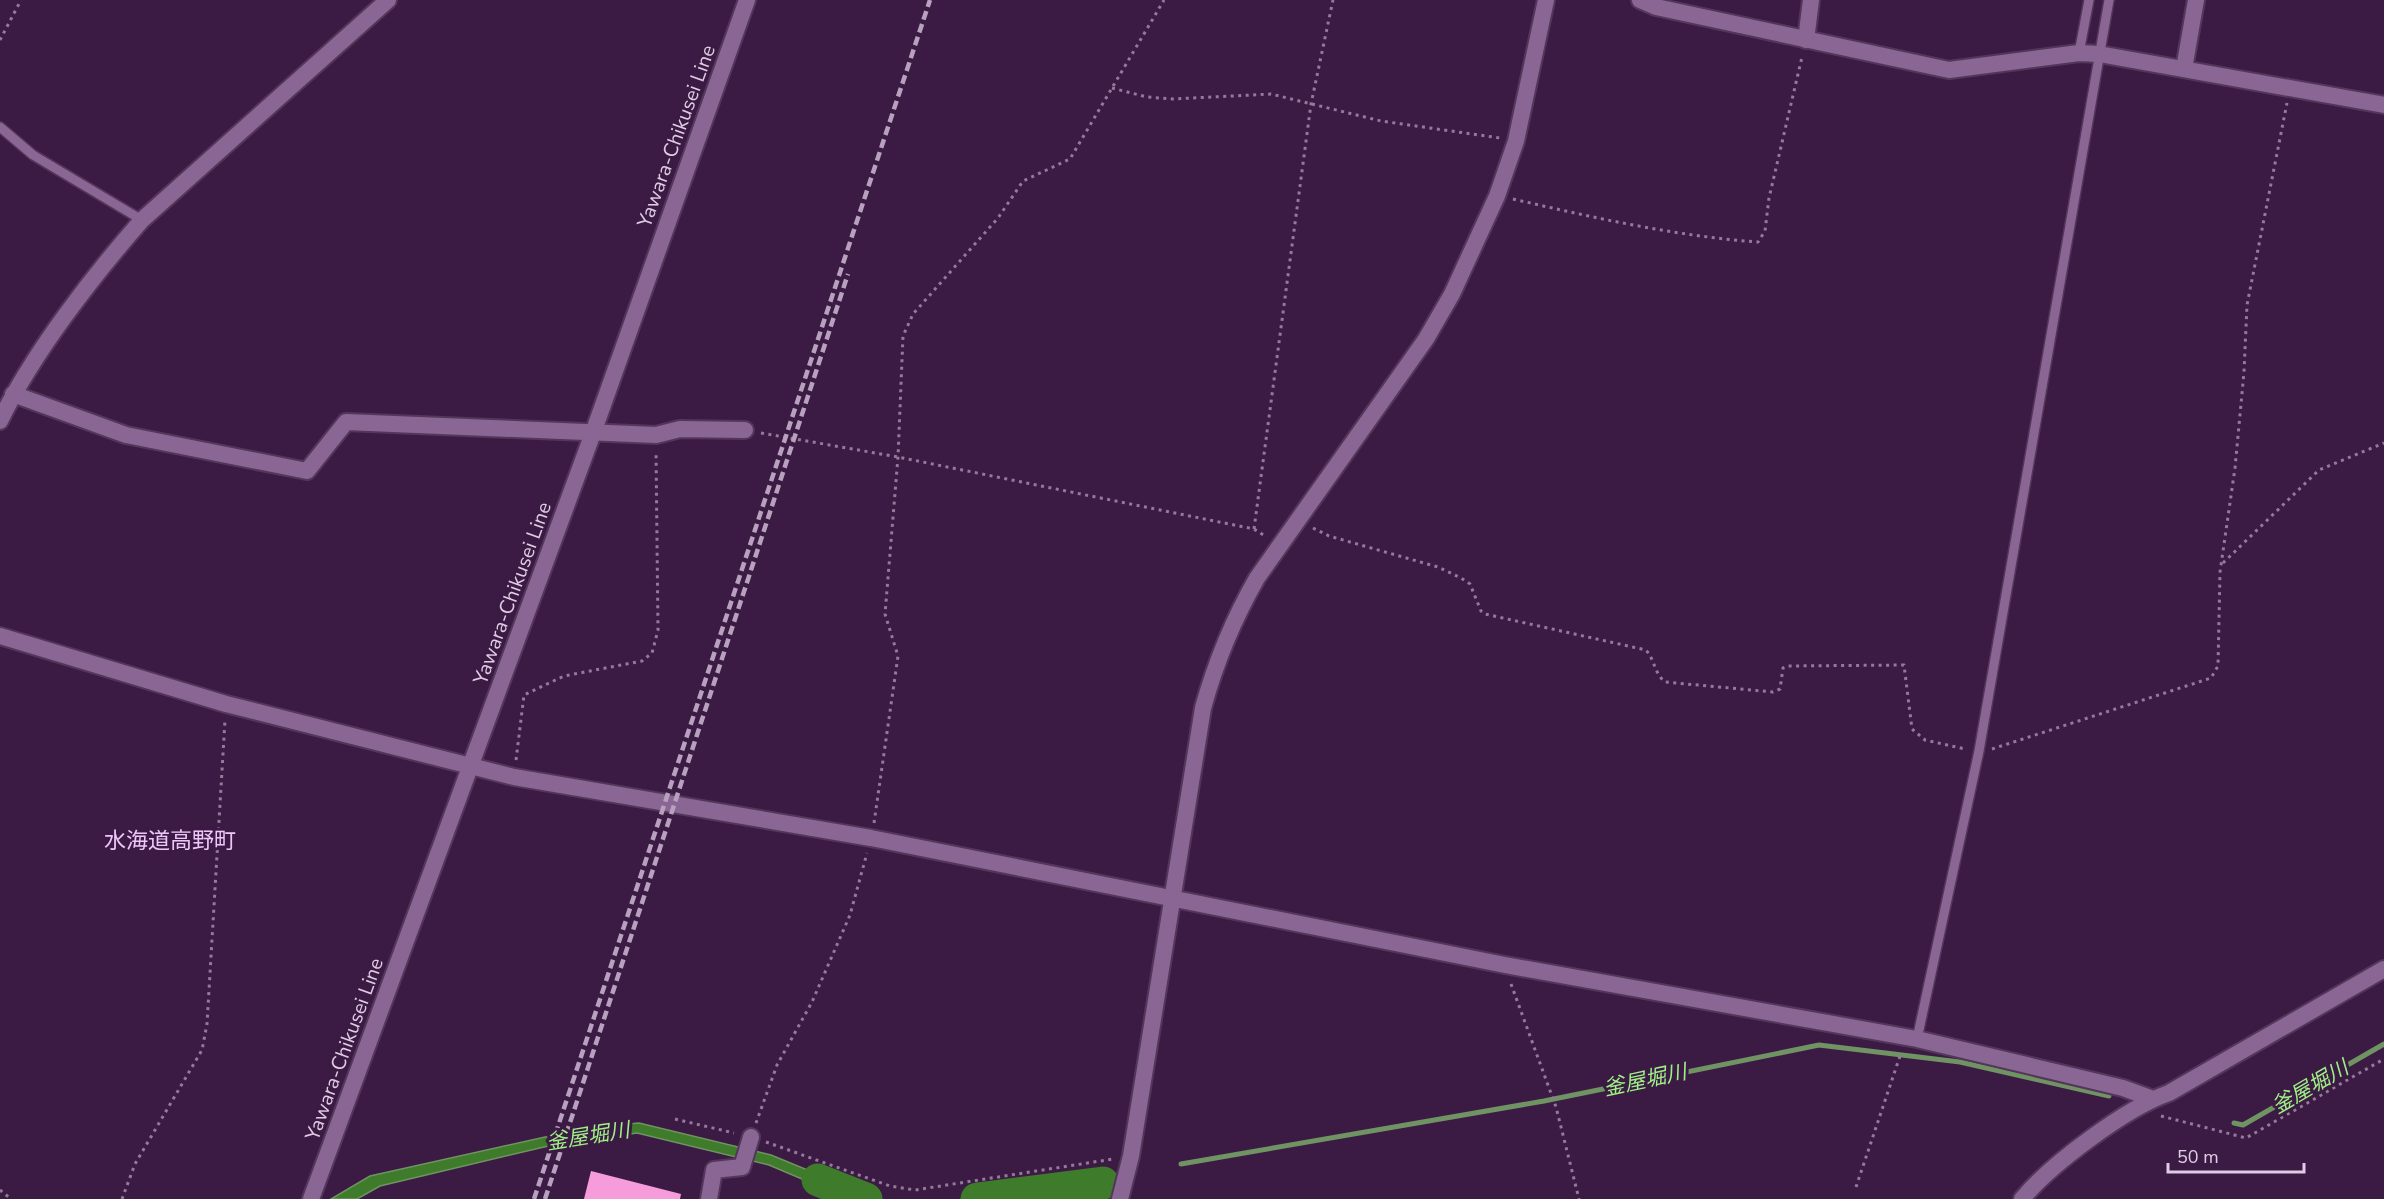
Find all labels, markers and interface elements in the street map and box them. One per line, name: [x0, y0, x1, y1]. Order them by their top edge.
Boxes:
street label: Yawara-Chikusei Line: [631, 41, 722, 232]
street label: Yawara-Chikusei Line: [467, 498, 558, 689]
district label: 水海道高野町: [104, 826, 236, 856]
street label: Yawara-Chikusei Line: [299, 954, 390, 1145]
water label: 釜屋堀川: [2267, 1053, 2355, 1120]
water label: 釜屋堀川: [1601, 1057, 1691, 1102]
water label: 釜屋堀川: [544, 1115, 634, 1156]
scale bar: [2168, 1136, 2304, 1174]
text: 50 m: [2177, 1145, 2219, 1169]

